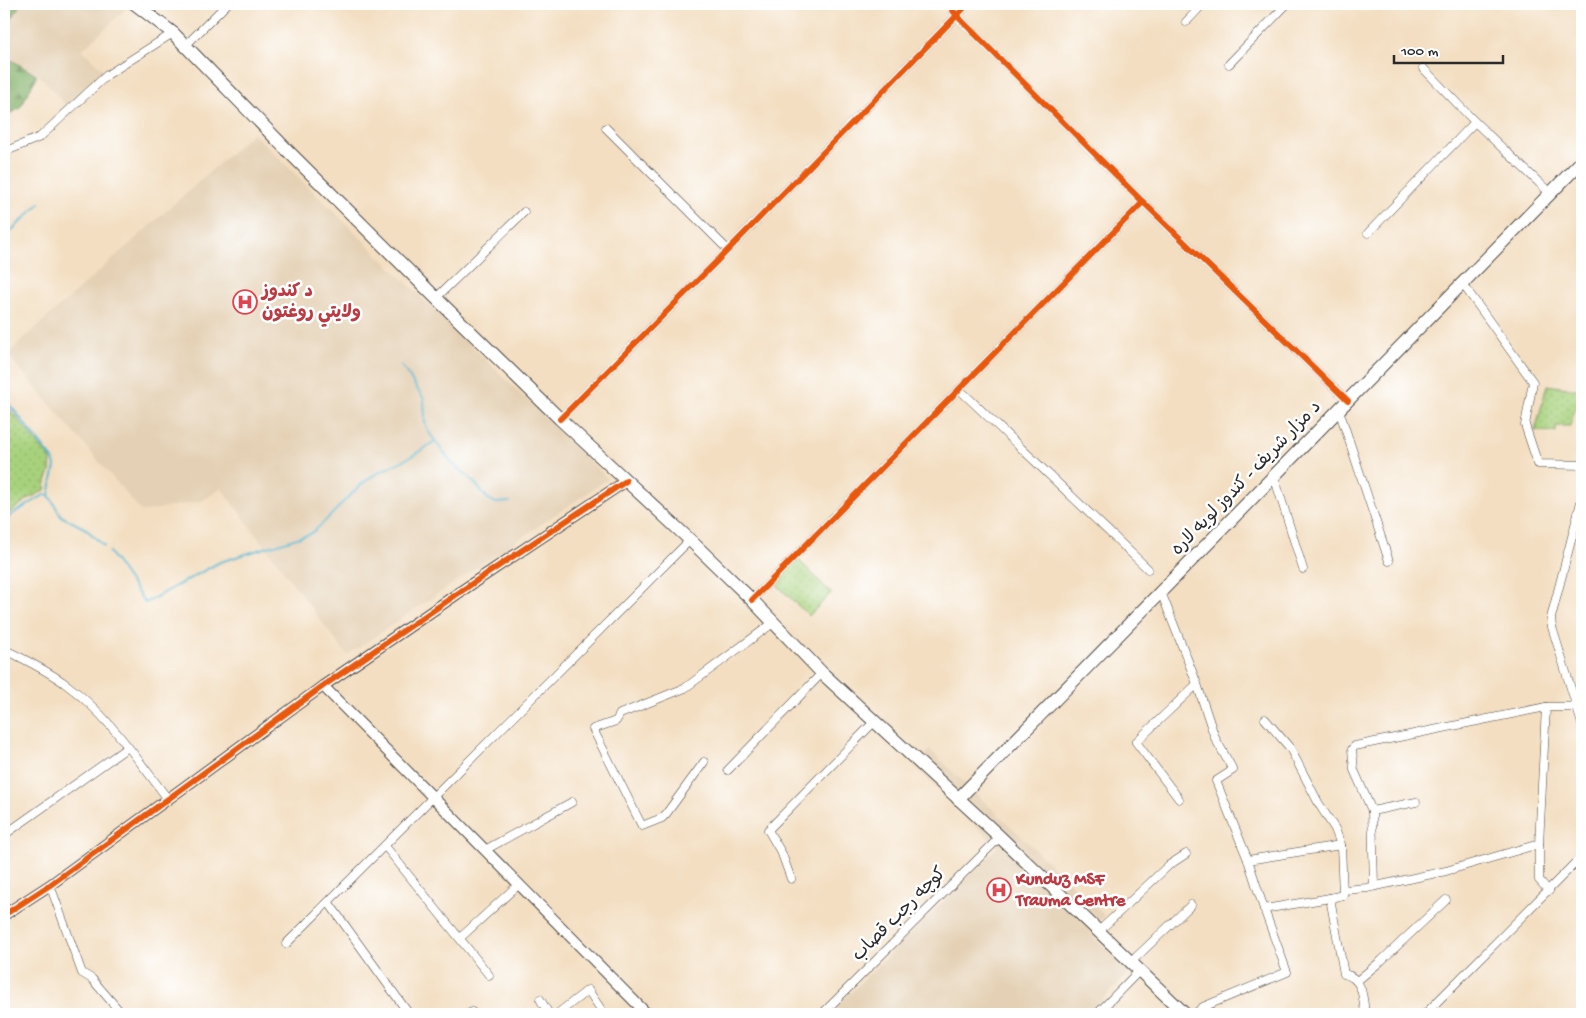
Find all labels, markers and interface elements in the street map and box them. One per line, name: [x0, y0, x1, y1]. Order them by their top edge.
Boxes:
scale bar: [1394, 32, 1502, 64]
text: 100 m: [1400, 43, 1439, 61]
place label: د کندوز ولایتي روغتون: [260, 282, 361, 327]
hospital icon: د کندوز ولایتي روغتون: [232, 289, 258, 315]
street label: د مزار شریف - کندوز لویه لاره: [1168, 397, 1326, 561]
street label: کوچه رجب قصاب: [849, 863, 952, 966]
place label: Kunduz MSF Trauma Centre: [1014, 870, 1126, 912]
hospital icon: Kunduz MSF Trauma Centre: [986, 877, 1012, 903]

